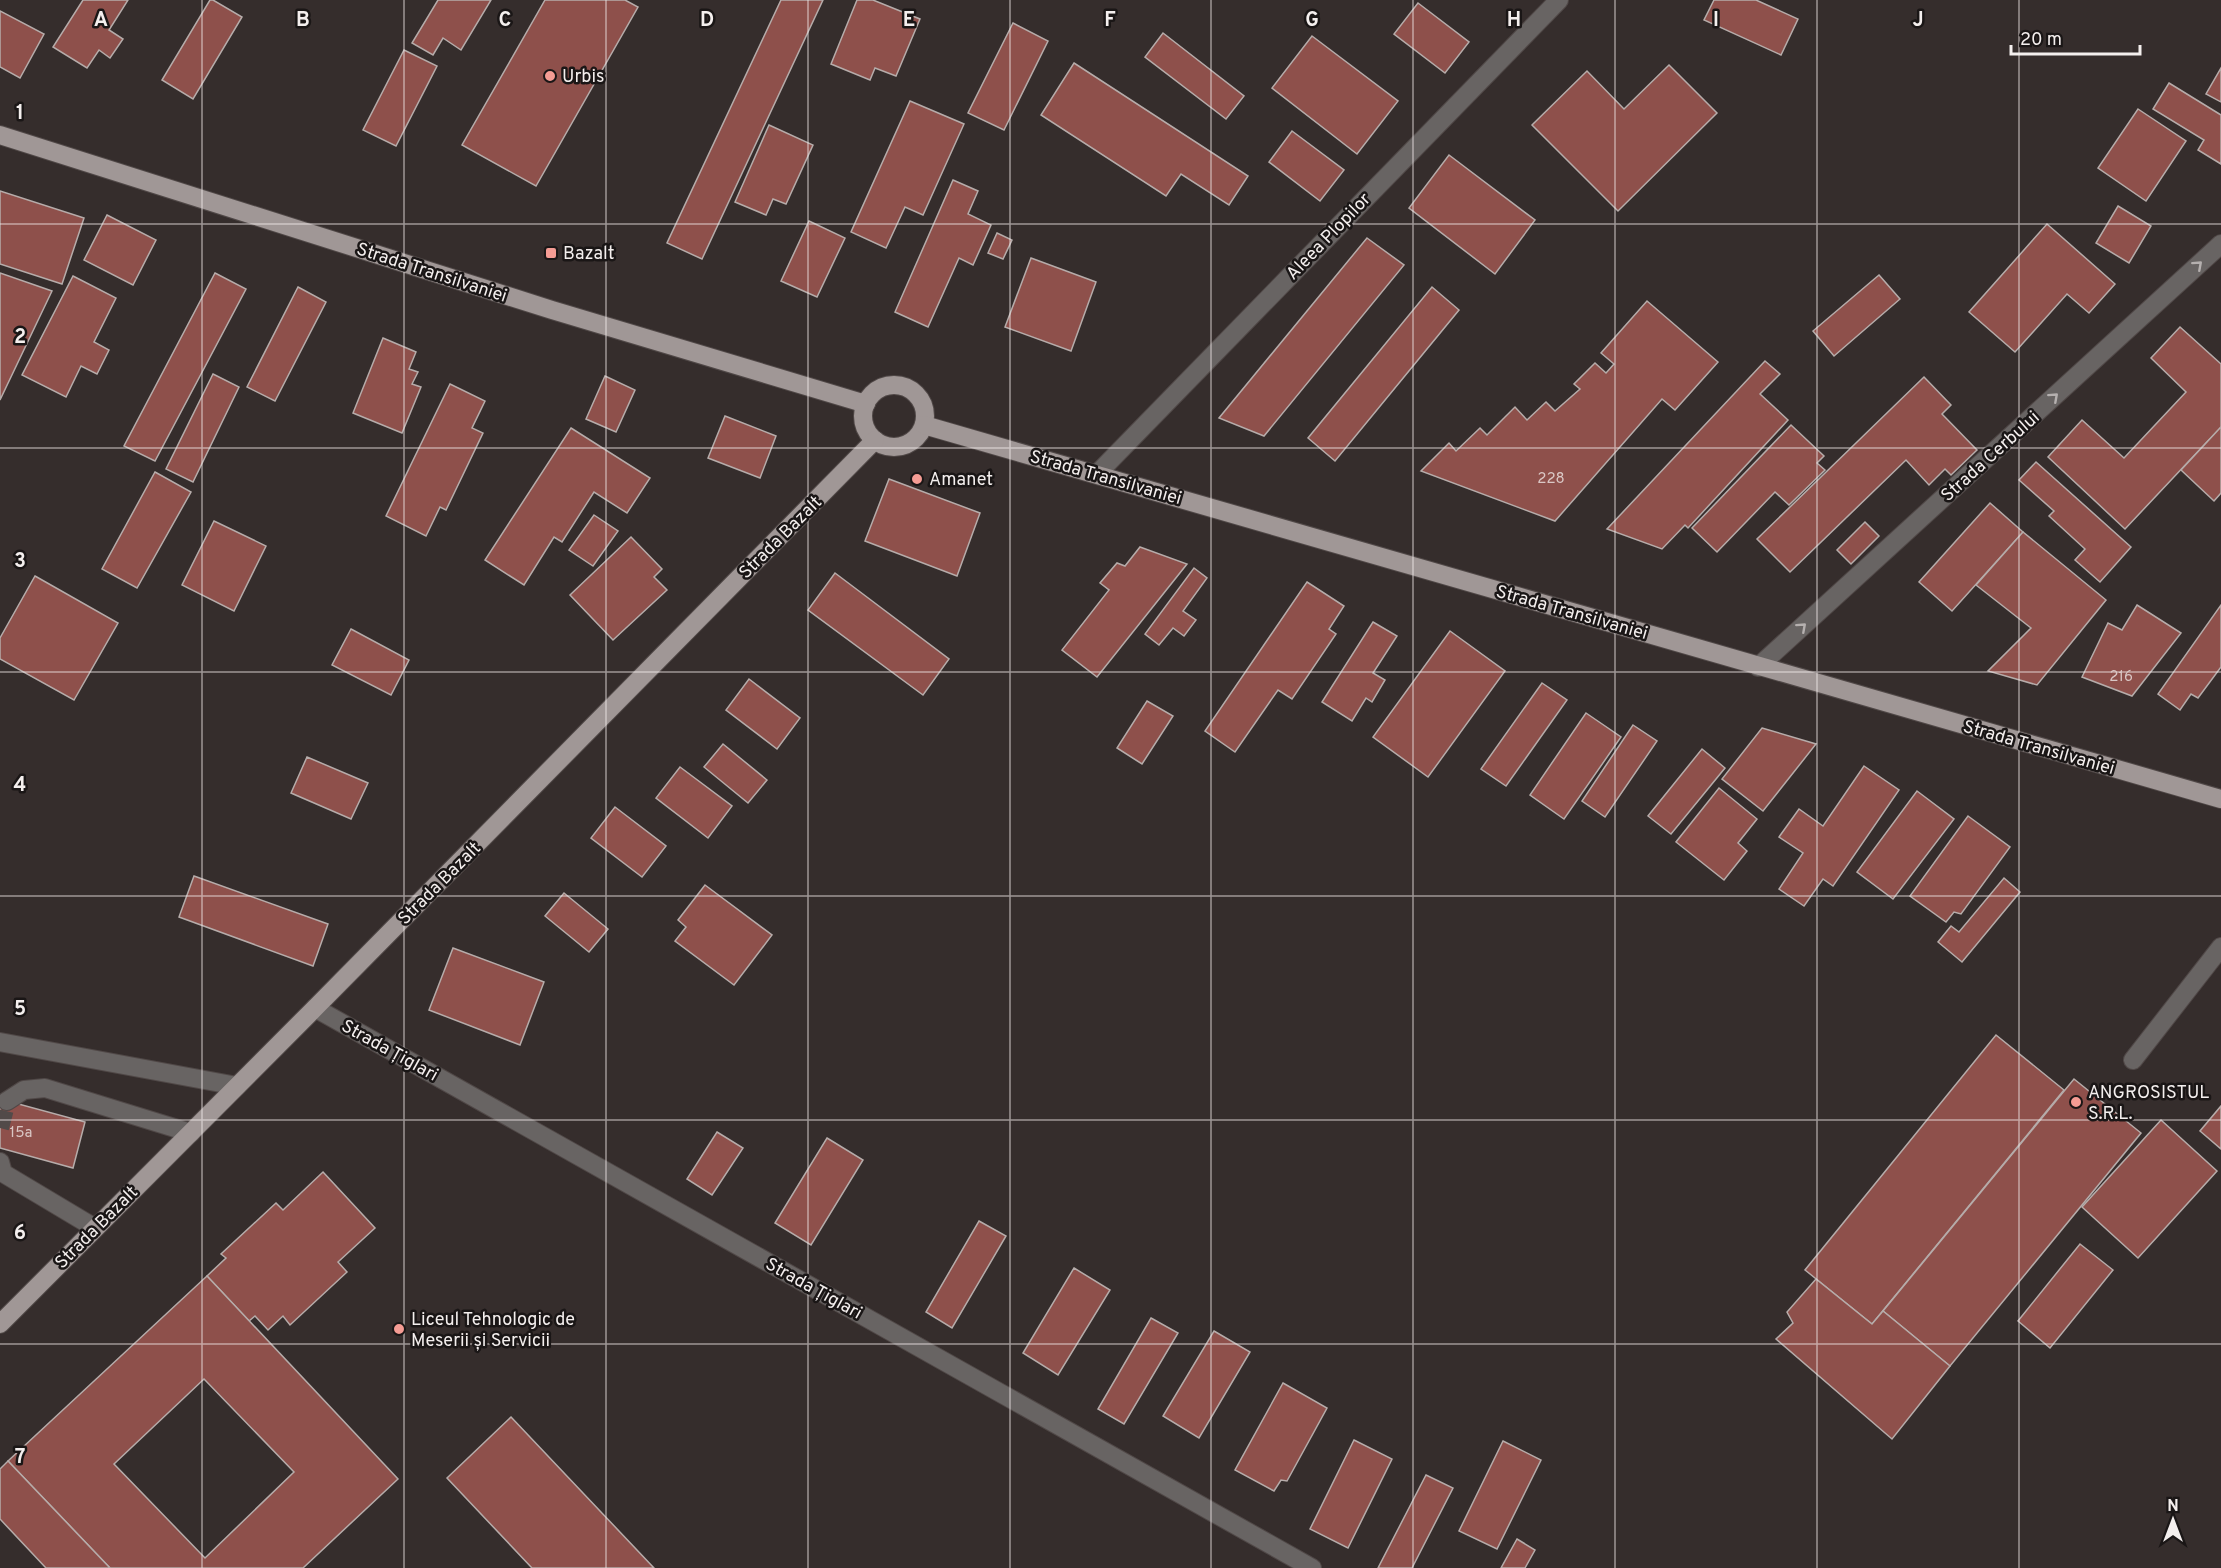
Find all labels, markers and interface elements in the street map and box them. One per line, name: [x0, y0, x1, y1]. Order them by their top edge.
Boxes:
text: A: [94, 8, 108, 34]
text: B: [296, 8, 310, 34]
text: C: [499, 8, 511, 34]
text: D: [700, 8, 714, 34]
text: E: [903, 8, 915, 34]
text: F: [1104, 8, 1116, 34]
text: G: [1305, 8, 1319, 34]
text: H: [1507, 8, 1521, 34]
text: I: [1713, 8, 1719, 34]
text: J: [1912, 8, 1924, 34]
scale bar: [2011, 18, 2140, 56]
text: 20 m: [2020, 29, 2062, 52]
place label: Urbis: [562, 66, 604, 89]
marker: Urbis: [543, 69, 557, 83]
text: 1: [16, 101, 24, 127]
street label: Aleea Plopilor: [1282, 189, 1376, 286]
street label: Strada Transilvaniei: [353, 238, 510, 309]
place label: Bazalt: [563, 243, 615, 266]
marker: Bazalt: [544, 246, 558, 260]
one-way arrow: [2191, 261, 2202, 272]
text: 2: [14, 325, 26, 351]
one-way arrow: [2047, 393, 2058, 404]
street label: Strada Cerbului: [1937, 407, 2045, 508]
street label: Strada Transilvaniei: [1027, 446, 1184, 511]
place label: Amanet: [929, 469, 993, 492]
house number: 228: [1537, 470, 1565, 489]
marker: Amanet: [910, 472, 924, 486]
street label: Strada Bazalt: [735, 492, 828, 585]
text: 3: [14, 549, 26, 575]
street label: Strada Transilvaniei: [1493, 581, 1650, 646]
one-way arrow: [1795, 623, 1805, 634]
house number: 216: [2109, 668, 2133, 687]
street label: Strada Transilvaniei: [1960, 716, 2117, 781]
text: 4: [14, 773, 26, 799]
street label: Strada Bazalt: [394, 838, 487, 931]
text: 5: [14, 997, 26, 1023]
street label: Strada Țiglari: [337, 1015, 442, 1087]
place label: ANGROSISTUL S.R.L.: [2088, 1082, 2209, 1126]
marker: ANGROSISTUL S.R.L.: [2069, 1095, 2083, 1109]
house number: 15a: [10, 1124, 32, 1143]
street label: Strada Bazalt: [51, 1182, 144, 1275]
text: 6: [14, 1221, 26, 1247]
street label: Strada Țiglari: [761, 1253, 866, 1325]
place label: Liceul Tehnologic de Meserii și Servicii: [411, 1309, 575, 1353]
marker: Liceul Tehnologic de Meserii și Servicii: [392, 1322, 406, 1336]
text: 7: [15, 1445, 25, 1471]
north arrow: [2143, 1490, 2203, 1550]
text: N: [2167, 1497, 2179, 1517]

